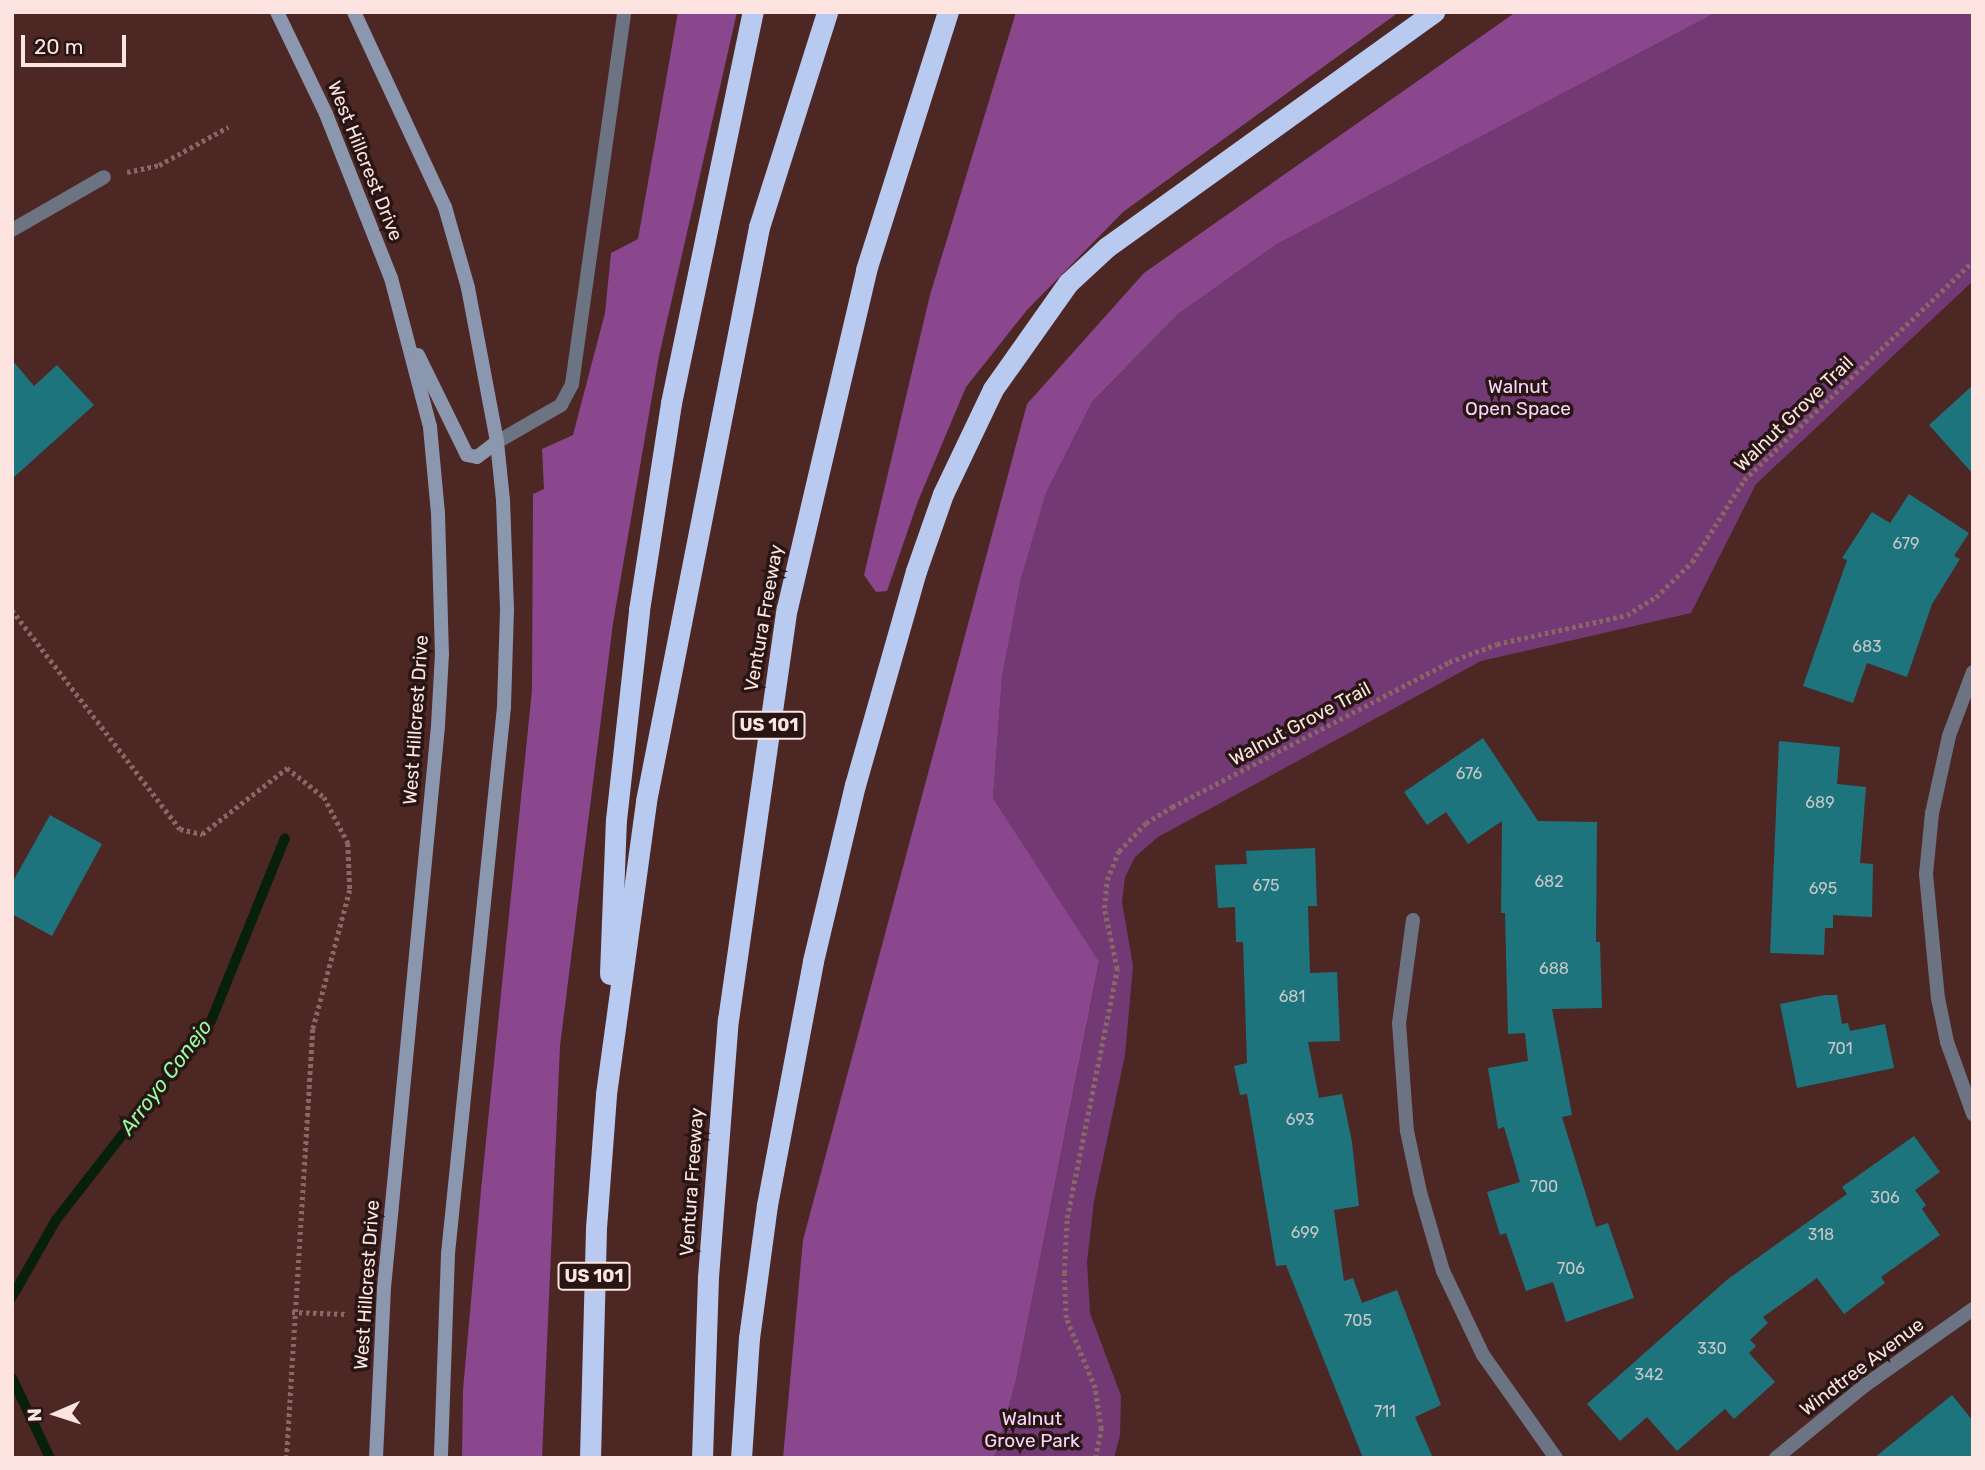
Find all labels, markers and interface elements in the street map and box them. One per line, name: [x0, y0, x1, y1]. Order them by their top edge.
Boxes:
scale bar: [24, 21, 130, 65]
text: 20 m: [34, 34, 83, 59]
street label: West Hillcrest Drive: [323, 78, 407, 244]
street label: Walnut Grove Trail: [1730, 351, 1858, 477]
park label: Walnut Open Space: [1465, 376, 1571, 420]
house number: 679: [1893, 534, 1919, 554]
street label: Ventura Freeway: [740, 543, 788, 693]
street label: West Hillcrest Drive: [399, 634, 433, 806]
house number: 683: [1852, 637, 1882, 657]
street label: Walnut Grove Trail: [1225, 677, 1375, 771]
road number: US 101: [732, 710, 806, 740]
house number: 676: [1456, 764, 1482, 784]
house number: 689: [1805, 793, 1835, 813]
house number: 682: [1534, 872, 1564, 892]
house number: 675: [1253, 876, 1279, 896]
house number: 695: [1809, 879, 1837, 899]
house number: 688: [1539, 959, 1569, 979]
house number: 681: [1279, 987, 1305, 1007]
water label: Arroyo Conejo: [114, 1014, 218, 1140]
house number: 701: [1827, 1039, 1853, 1059]
street label: Ventura Freeway: [675, 1107, 709, 1257]
house number: 693: [1286, 1110, 1314, 1130]
house number: 700: [1530, 1177, 1558, 1197]
house number: 306: [1870, 1188, 1900, 1208]
street label: West Hillcrest Drive: [350, 1199, 384, 1371]
house number: 699: [1291, 1223, 1319, 1243]
house number: 318: [1808, 1225, 1834, 1245]
house number: 706: [1557, 1259, 1585, 1279]
road number: US 101: [557, 1261, 631, 1290]
house number: 705: [1344, 1311, 1372, 1331]
street label: Windtree Avenue: [1795, 1313, 1929, 1421]
house number: 330: [1697, 1339, 1727, 1359]
house number: 342: [1635, 1365, 1663, 1385]
north arrow: [21, 1379, 91, 1449]
house number: 711: [1374, 1402, 1396, 1422]
text: N: [23, 1408, 46, 1423]
park label: Walnut Grove Park: [984, 1408, 1080, 1452]

